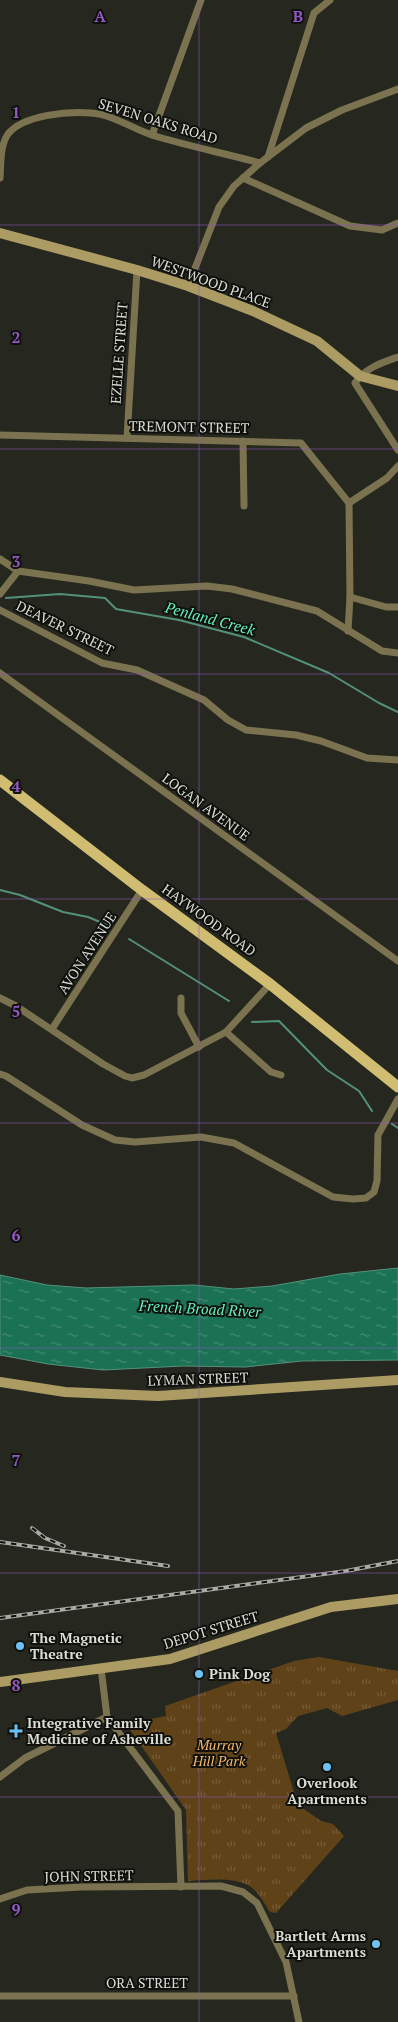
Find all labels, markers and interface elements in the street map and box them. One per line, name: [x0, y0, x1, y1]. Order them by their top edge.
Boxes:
text: A: [94, 5, 106, 27]
text: B: [293, 5, 303, 27]
street label: SEVEN OAKS ROAD: [96, 93, 220, 148]
text: 1: [11, 101, 21, 123]
street label: WESTWOOD PLACE: [149, 251, 274, 312]
street label: EZELLE STREET: [105, 301, 132, 404]
text: 2: [11, 326, 21, 348]
street label: TREMONT STREET: [129, 416, 250, 437]
text: 3: [11, 550, 21, 572]
street label: DEAVER STREET: [13, 596, 117, 660]
water label: Penland Creek: [162, 596, 258, 640]
street label: LOGAN AVENUE: [159, 768, 254, 845]
text: 4: [11, 775, 21, 797]
street label: HAYWOOD ROAD: [159, 879, 260, 960]
street label: AVON AVENUE: [53, 908, 120, 998]
text: 5: [11, 1000, 21, 1022]
text: 6: [11, 1224, 21, 1246]
water label: French Broad River: [138, 1295, 263, 1321]
street label: LYMAN STREET: [147, 1367, 249, 1390]
text: 7: [11, 1449, 21, 1471]
street label: DEPOT STREET: [161, 1606, 261, 1653]
place label: The Magnetic Theatre: [30, 1628, 122, 1663]
marker: The Magnetic Theatre: [14, 1640, 26, 1652]
place label: Pink Dog: [209, 1664, 271, 1683]
marker: Pink Dog: [193, 1668, 205, 1680]
text: 8: [11, 1674, 21, 1696]
place label: Integrative Family Medicine of Asheville: [27, 1713, 172, 1748]
marker: Integrative Family Medicine of Asheville: [9, 1724, 23, 1738]
park label: Murray Hill Park: [192, 1735, 246, 1770]
marker: Overlook Apartments: [321, 1761, 333, 1773]
place label: Overlook Apartments: [287, 1773, 367, 1808]
street label: JOHN STREET: [44, 1865, 134, 1886]
text: 9: [11, 1898, 21, 1920]
place label: Bartlett Arms Apartments: [275, 1926, 366, 1961]
marker: Bartlett Arms Apartments: [370, 1938, 382, 1950]
street label: ORA STREET: [106, 1973, 188, 1992]

